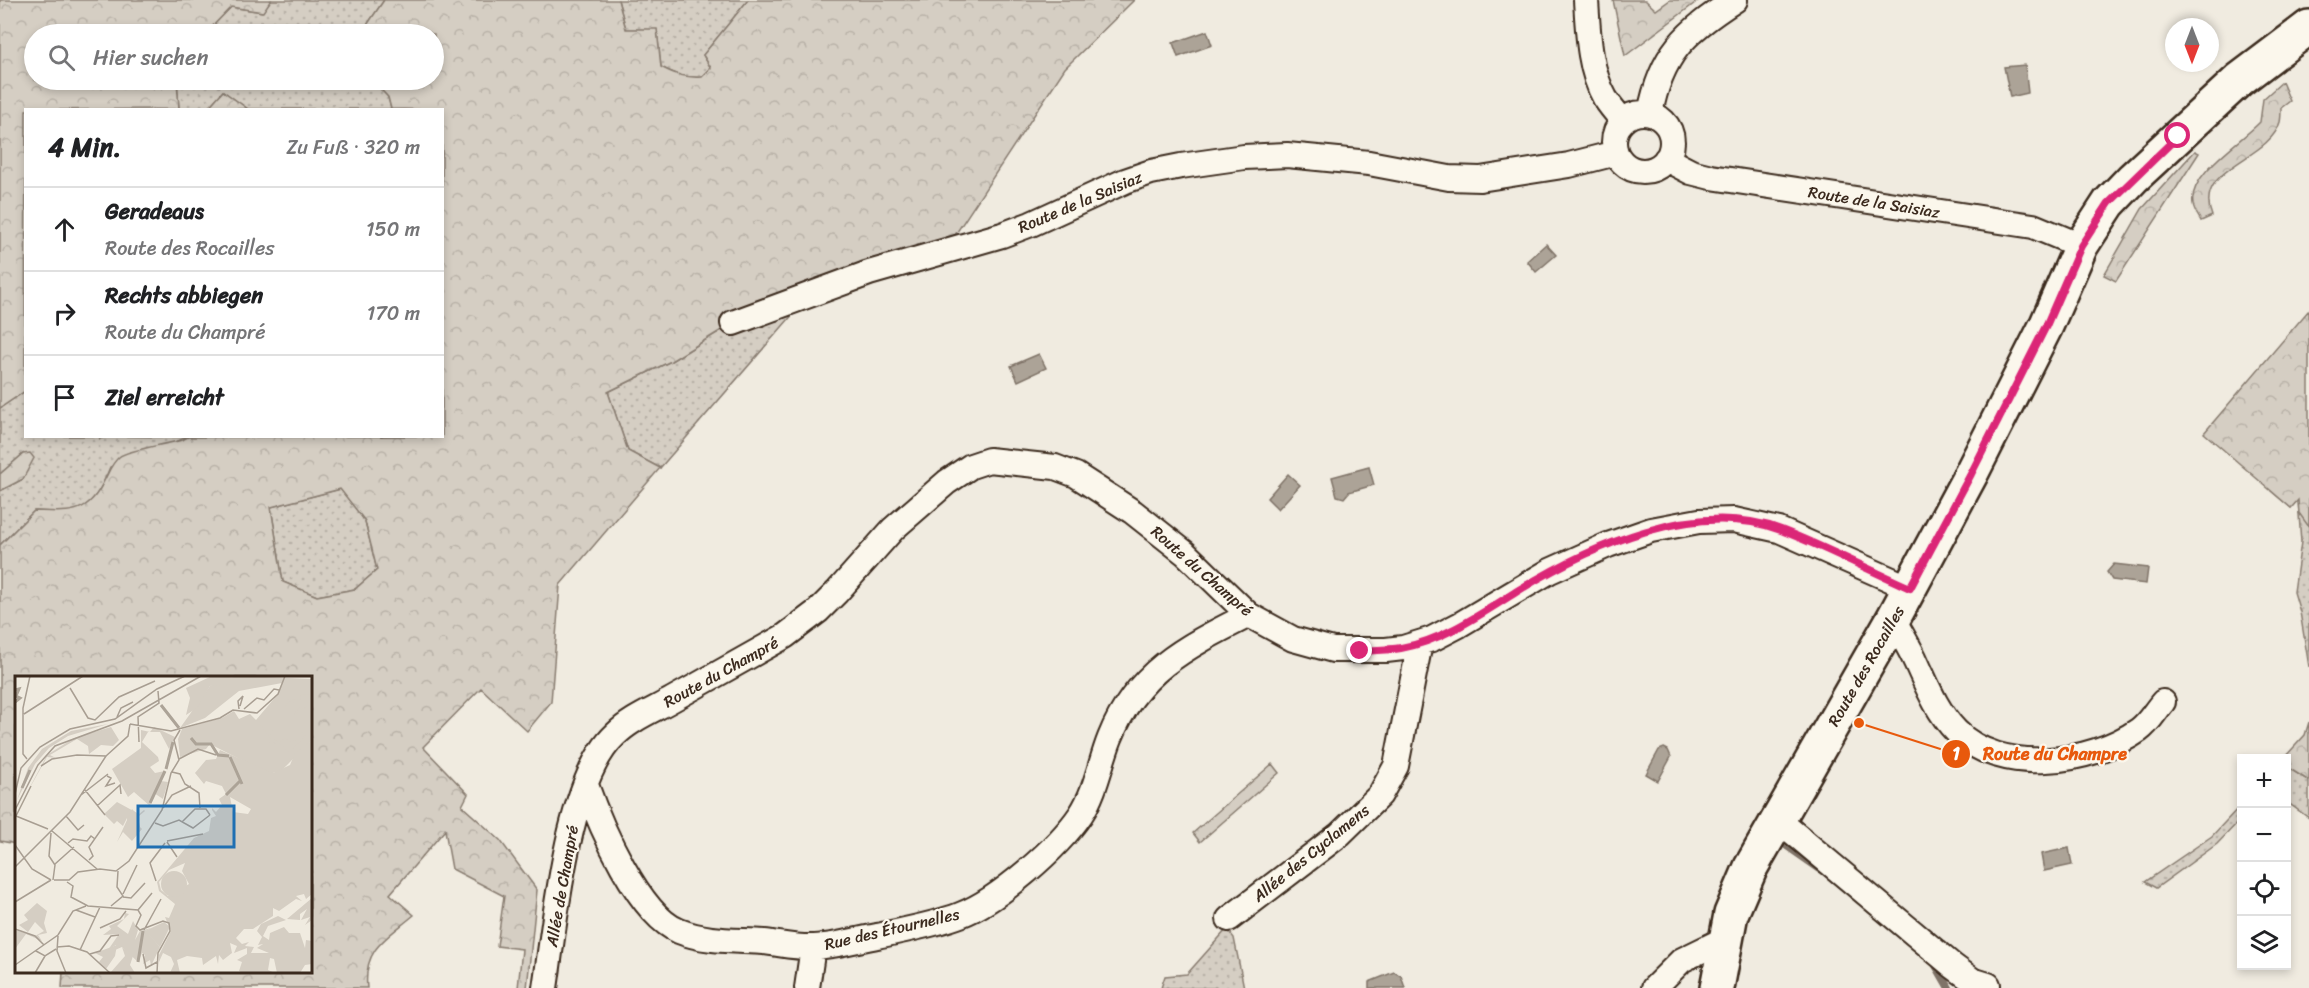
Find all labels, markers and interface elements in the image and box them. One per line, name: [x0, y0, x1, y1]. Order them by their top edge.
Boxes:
north arrow: [2165, 18, 2219, 72]
search box: [24, 24, 444, 90]
text: Hier suchen: [93, 38, 208, 77]
icon: search: [45, 41, 78, 74]
route start: [2164, 122, 2190, 148]
text: 4 Min.: [48, 124, 121, 170]
text: Zu Fuß · 320 m: [286, 130, 420, 165]
street label: Route de la Saisiaz: [1013, 163, 1147, 241]
street label: Route de la Saisiaz: [1806, 177, 1942, 227]
text: Geradeaus: [105, 192, 204, 231]
text: 150 m: [366, 212, 420, 247]
icon: ahead: [48, 213, 81, 246]
text: Route des Rocailles: [105, 231, 275, 266]
text: Rechts abbiegen: [105, 276, 263, 315]
text: 170 m: [367, 296, 420, 331]
icon: right: [48, 297, 81, 330]
text: Route du Champré: [105, 315, 265, 350]
text: Ziel erreicht: [105, 378, 224, 417]
icon: arrive: [48, 381, 81, 414]
street label: Route du Champré: [1144, 518, 1260, 624]
street label: Route des Rocailles: [1820, 599, 1913, 732]
street label: Route du Champré: [658, 628, 784, 716]
route end: [1346, 637, 1372, 663]
inset map: [15, 676, 312, 973]
callout: Route du Champre: [1941, 736, 2139, 772]
text: 1: [1952, 738, 1960, 770]
text: Route du Champre: [1982, 738, 2127, 770]
map controls: [2237, 754, 2291, 970]
button: +: [2237, 754, 2291, 808]
street label: Allée des Cyclamens: [1245, 796, 1377, 910]
button: −: [2237, 808, 2291, 862]
street label: Allée de Champré: [537, 823, 587, 950]
button: locate: [2237, 862, 2291, 916]
street label: Rue des Étournelles: [822, 899, 963, 959]
button: layers: [2237, 916, 2291, 970]

